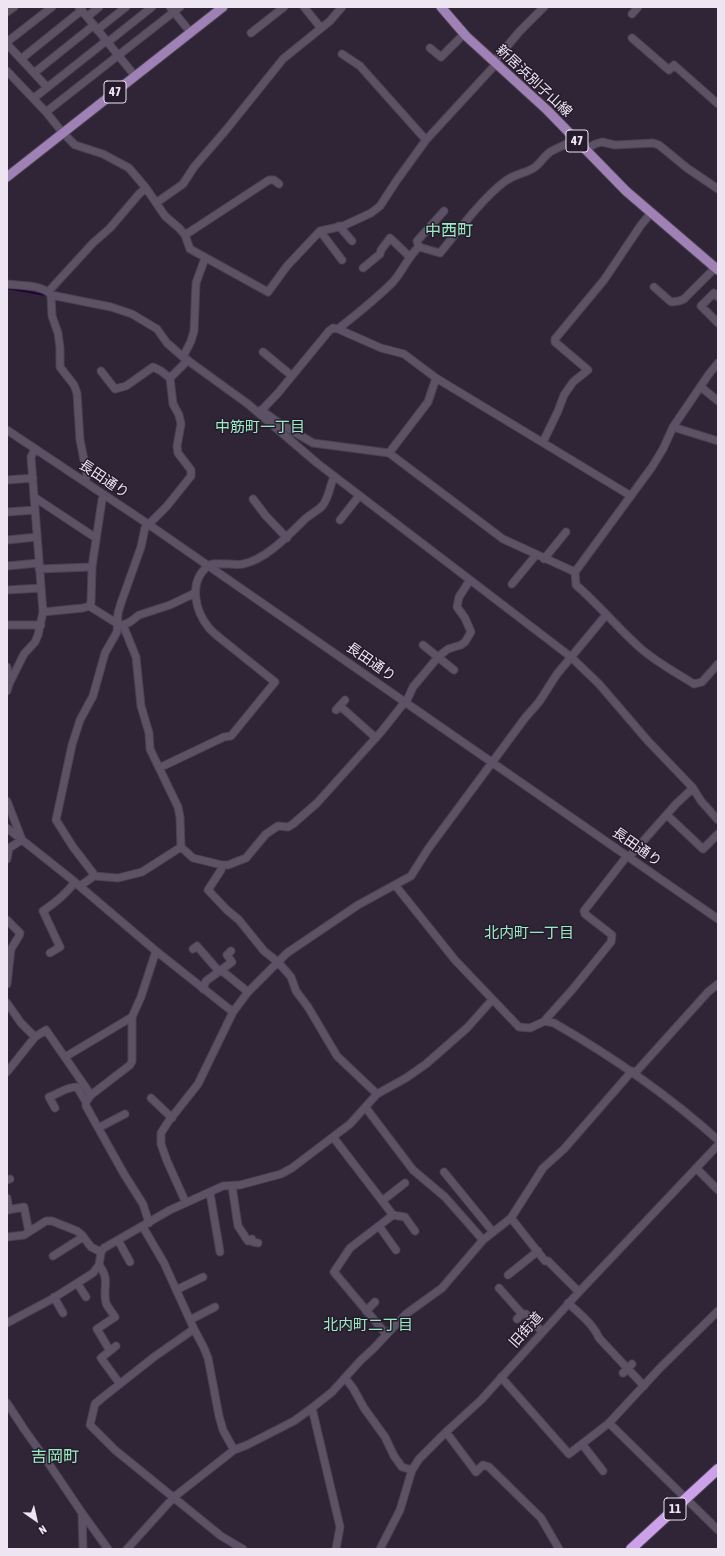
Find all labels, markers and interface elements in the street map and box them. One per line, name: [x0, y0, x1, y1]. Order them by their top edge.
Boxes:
street label: 新居浜別子山線: [492, 41, 576, 121]
road number: 47: [104, 81, 126, 103]
road number: 47: [566, 130, 588, 152]
district label: 中西町: [425, 221, 473, 241]
district label: 中筋町一丁目: [215, 418, 305, 436]
street label: 長田通り: [76, 456, 132, 502]
street label: 長田通り: [343, 639, 399, 685]
street label: 長田通り: [609, 824, 665, 870]
district label: 北内町一丁目: [484, 924, 574, 942]
street label: 旧街道: [506, 1309, 546, 1351]
district label: 北内町二丁目: [323, 1316, 413, 1334]
district label: 吉岡町: [31, 1447, 79, 1467]
road number: 11: [664, 1498, 686, 1520]
north arrow: [16, 1500, 56, 1540]
text: N: [37, 1523, 49, 1537]

